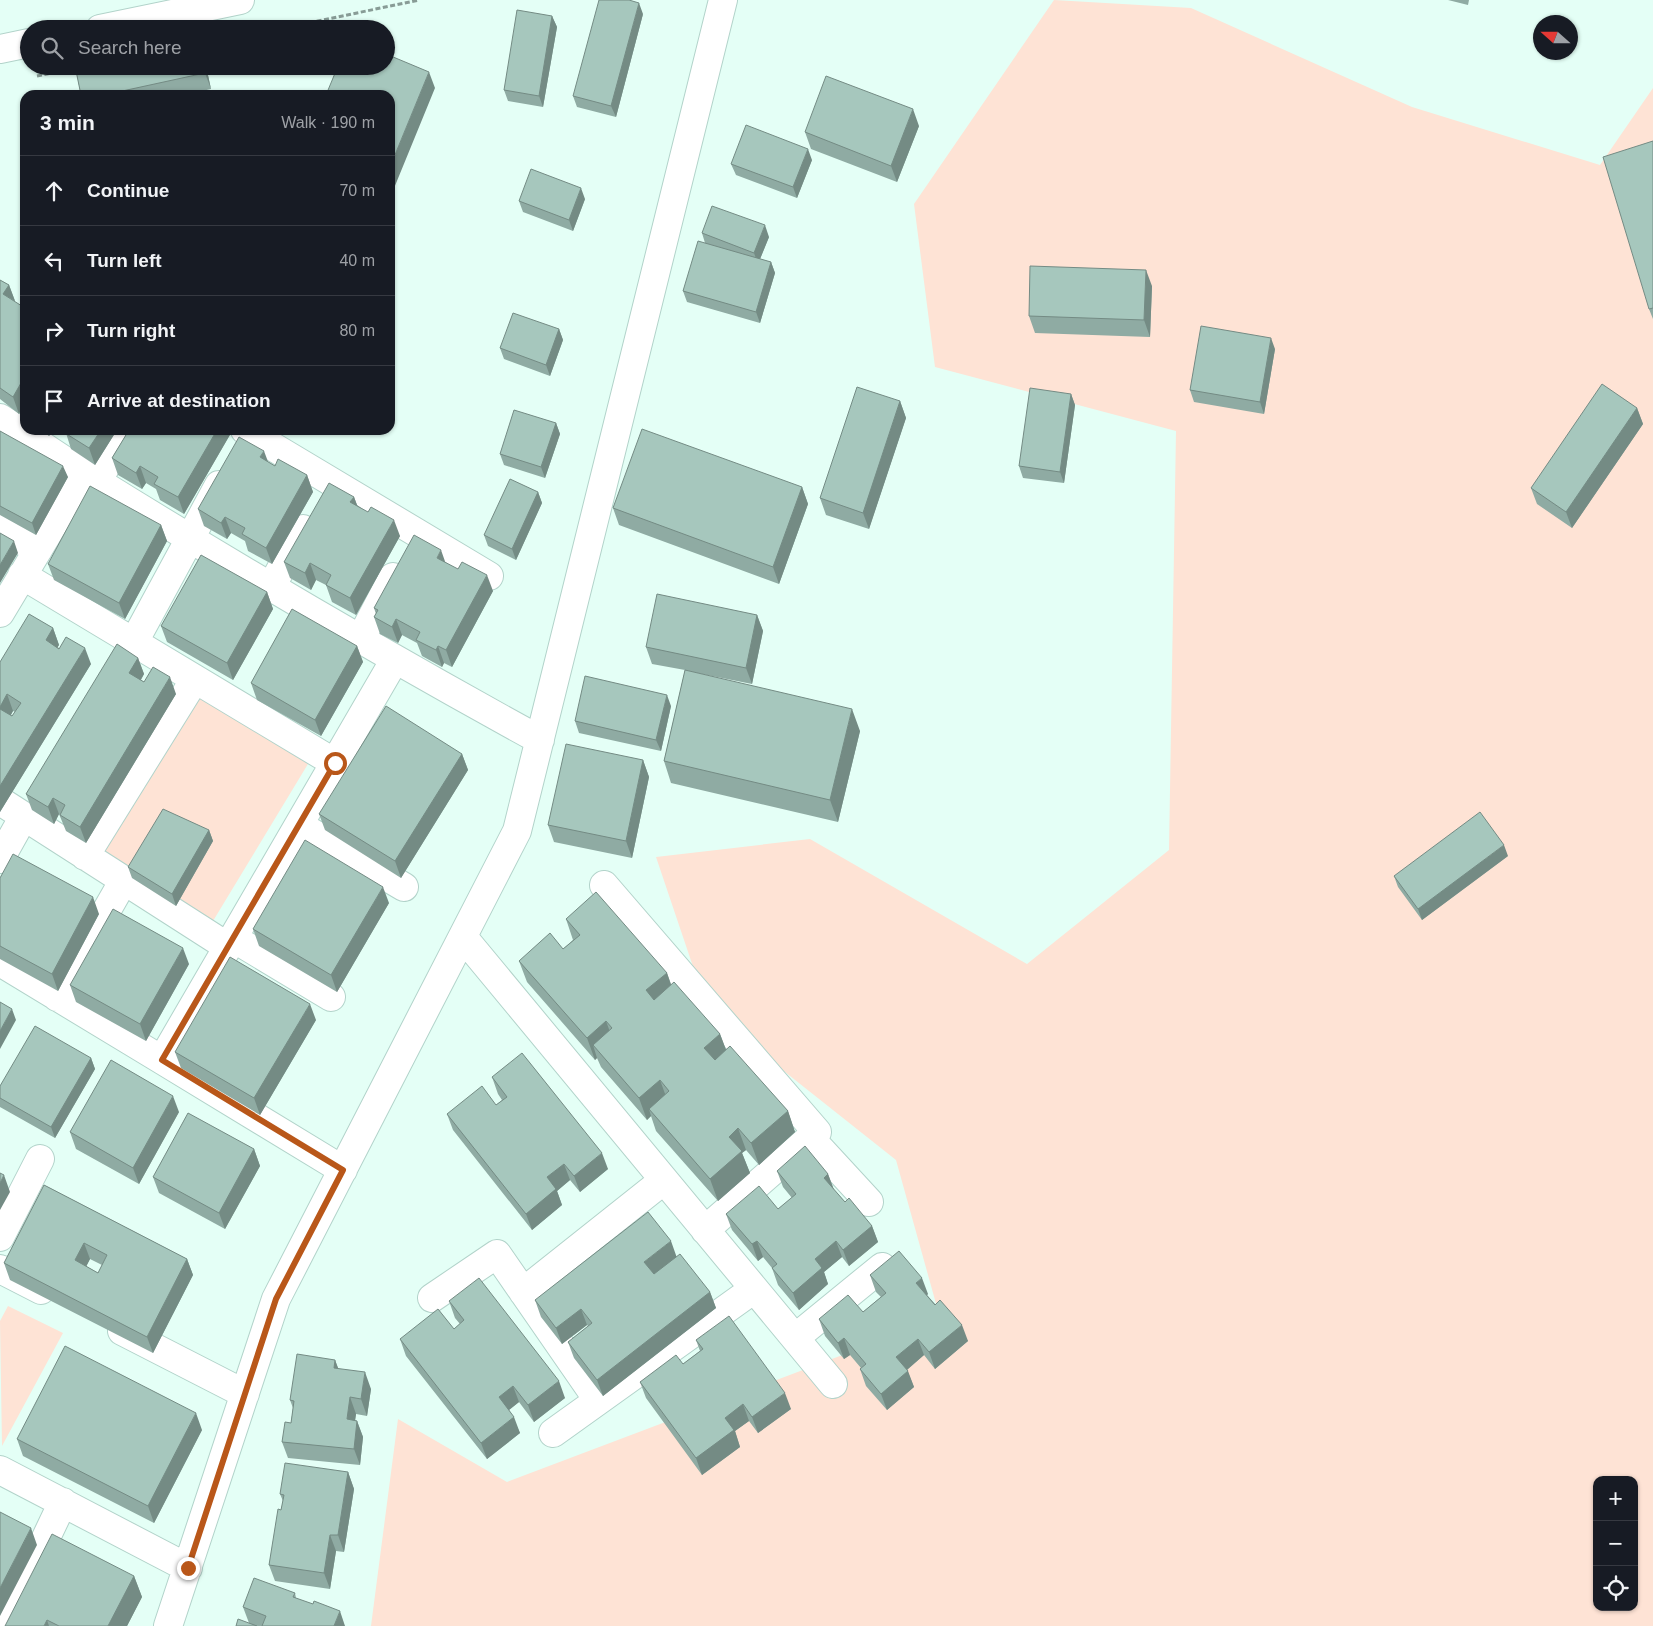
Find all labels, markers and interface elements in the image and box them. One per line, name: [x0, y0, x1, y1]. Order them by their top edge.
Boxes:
north arrow: [1533, 15, 1578, 60]
search box: [20, 20, 395, 75]
icon: search: [38, 34, 66, 62]
text: Search here: [78, 37, 182, 58]
text: 3 min: [40, 111, 95, 134]
text: Walk · 190 m: [281, 114, 375, 131]
icon: ahead: [40, 177, 68, 205]
text: Continue: [87, 180, 169, 201]
text: 70 m: [339, 182, 375, 199]
icon: left: [40, 247, 68, 275]
text: Turn left: [87, 250, 162, 271]
text: 40 m: [339, 252, 375, 269]
icon: right: [40, 317, 68, 345]
text: Turn right: [87, 320, 175, 341]
text: 80 m: [339, 322, 375, 339]
icon: arrive: [40, 387, 68, 415]
text: Arrive at destination: [87, 390, 271, 411]
route start: [324, 752, 347, 775]
map controls: [1593, 1476, 1638, 1611]
button: +: [1593, 1476, 1638, 1521]
button: −: [1593, 1521, 1638, 1566]
route end: [177, 1557, 200, 1580]
button: locate: [1593, 1566, 1638, 1611]

